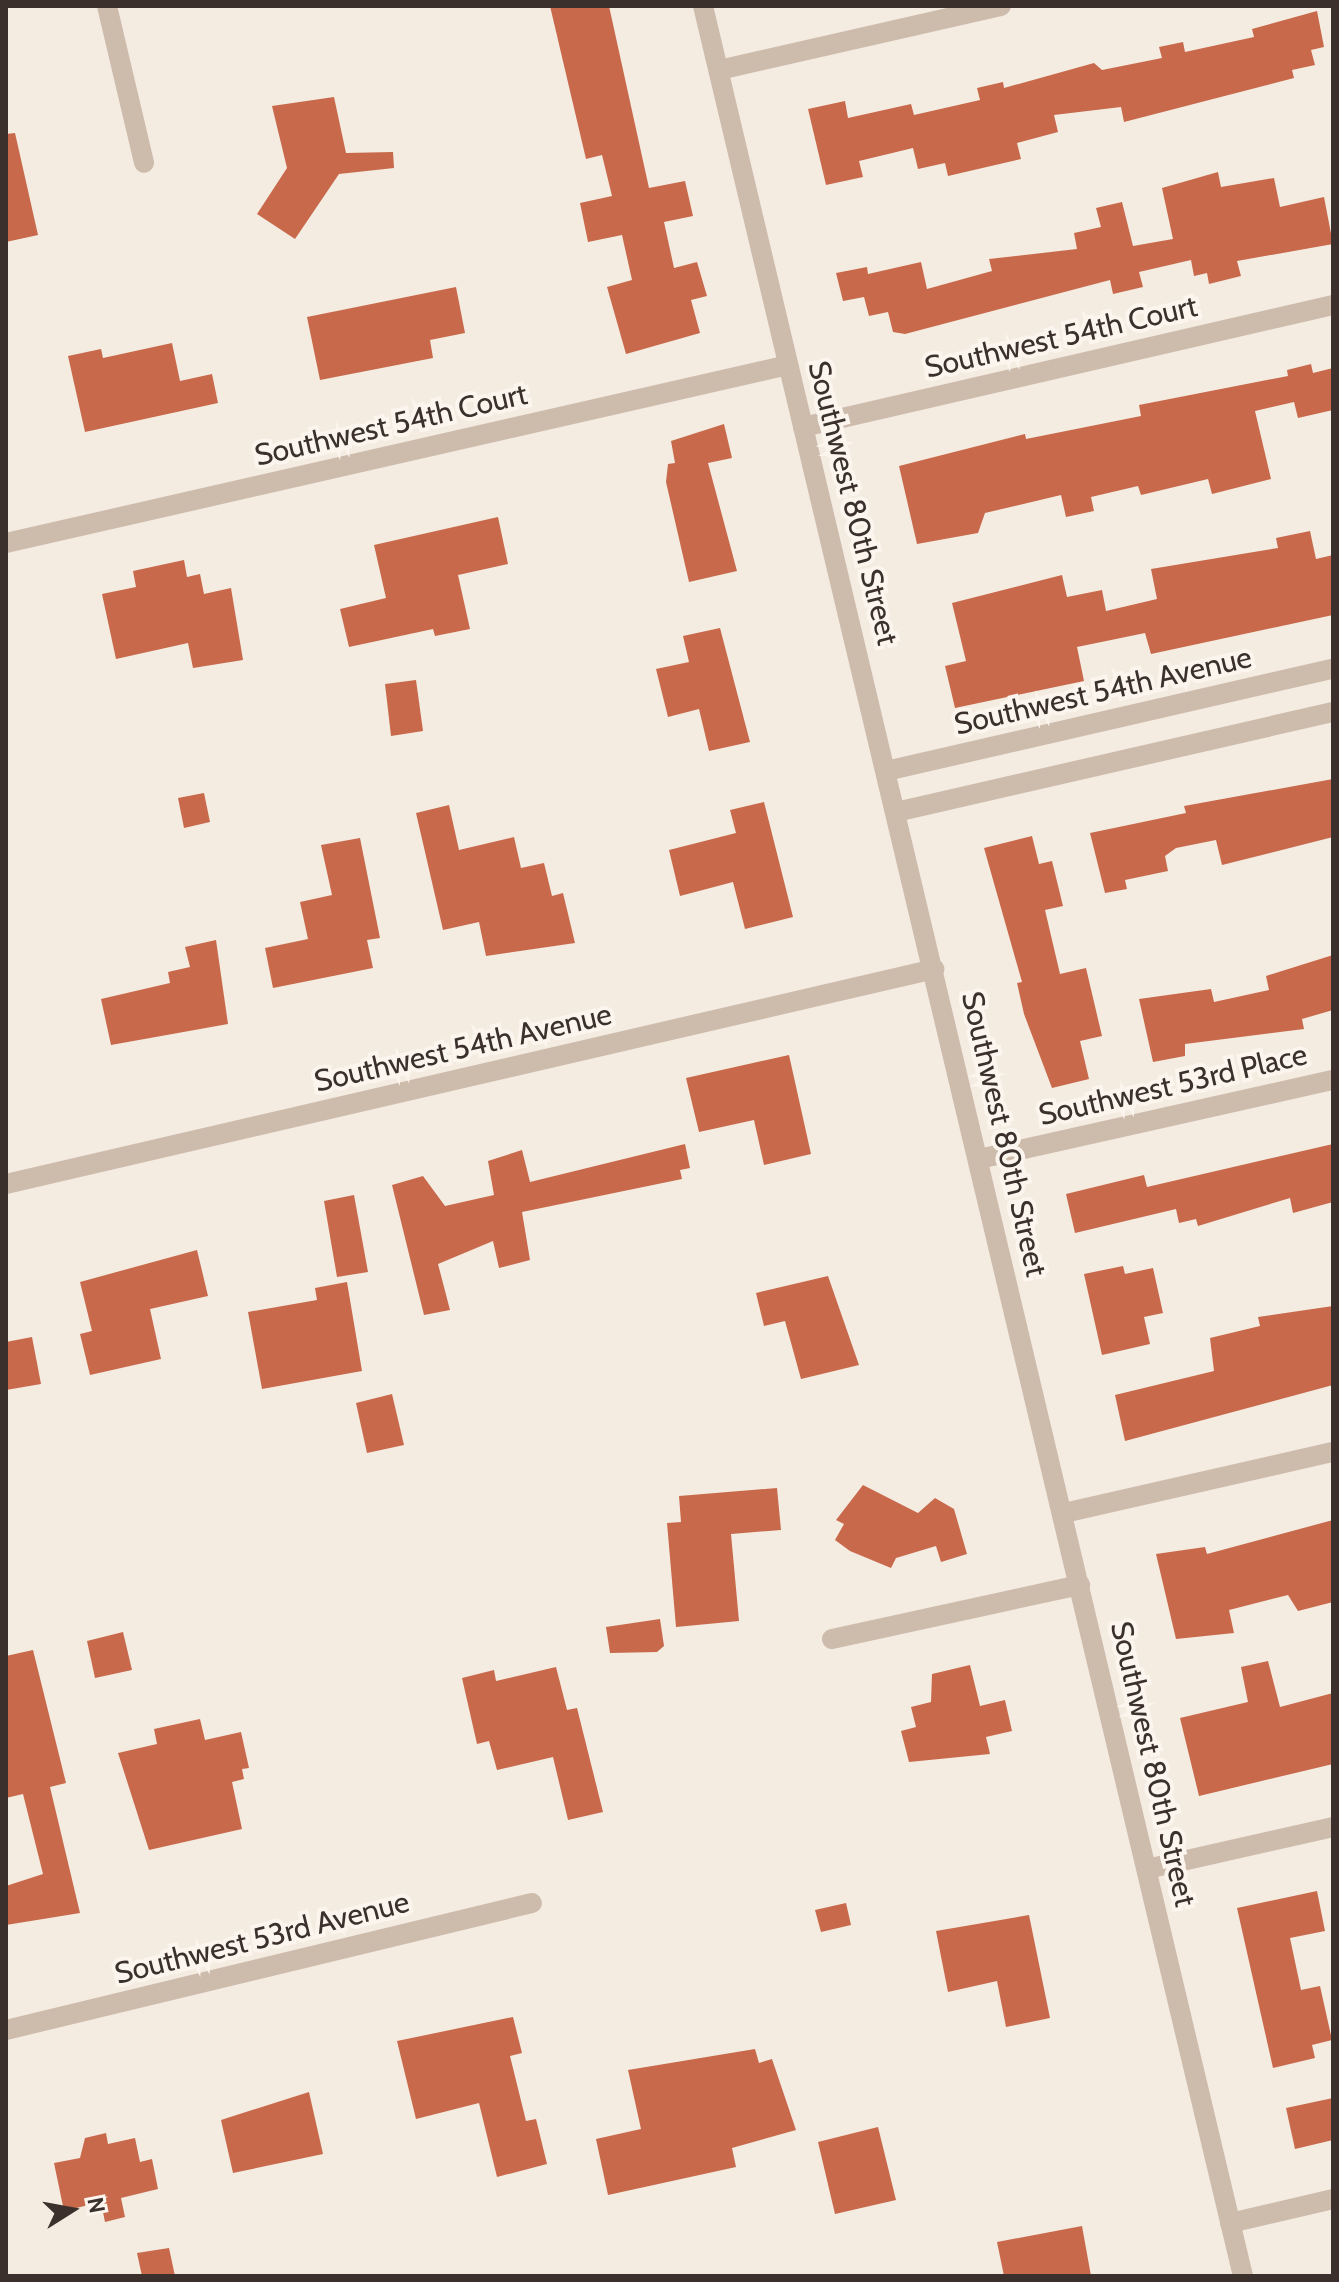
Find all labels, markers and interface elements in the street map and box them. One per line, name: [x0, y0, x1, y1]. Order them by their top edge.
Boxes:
street label: Southwest 54th Court: [921, 288, 1201, 386]
street label: Southwest 80th Street: [800, 357, 906, 649]
street label: Southwest 54th Court: [251, 376, 531, 474]
street label: Southwest 54th Avenue: [951, 639, 1255, 743]
street label: Southwest 80th Street: [954, 988, 1054, 1280]
street label: Southwest 54th Avenue: [311, 996, 615, 1100]
street label: Southwest 53rd Place: [1035, 1037, 1311, 1133]
street label: Southwest 80th Street: [1103, 1618, 1203, 1910]
street label: Southwest 53rd Avenue: [111, 1884, 413, 1992]
north arrow: [32, 2170, 112, 2250]
text: N: [81, 2195, 111, 2216]

